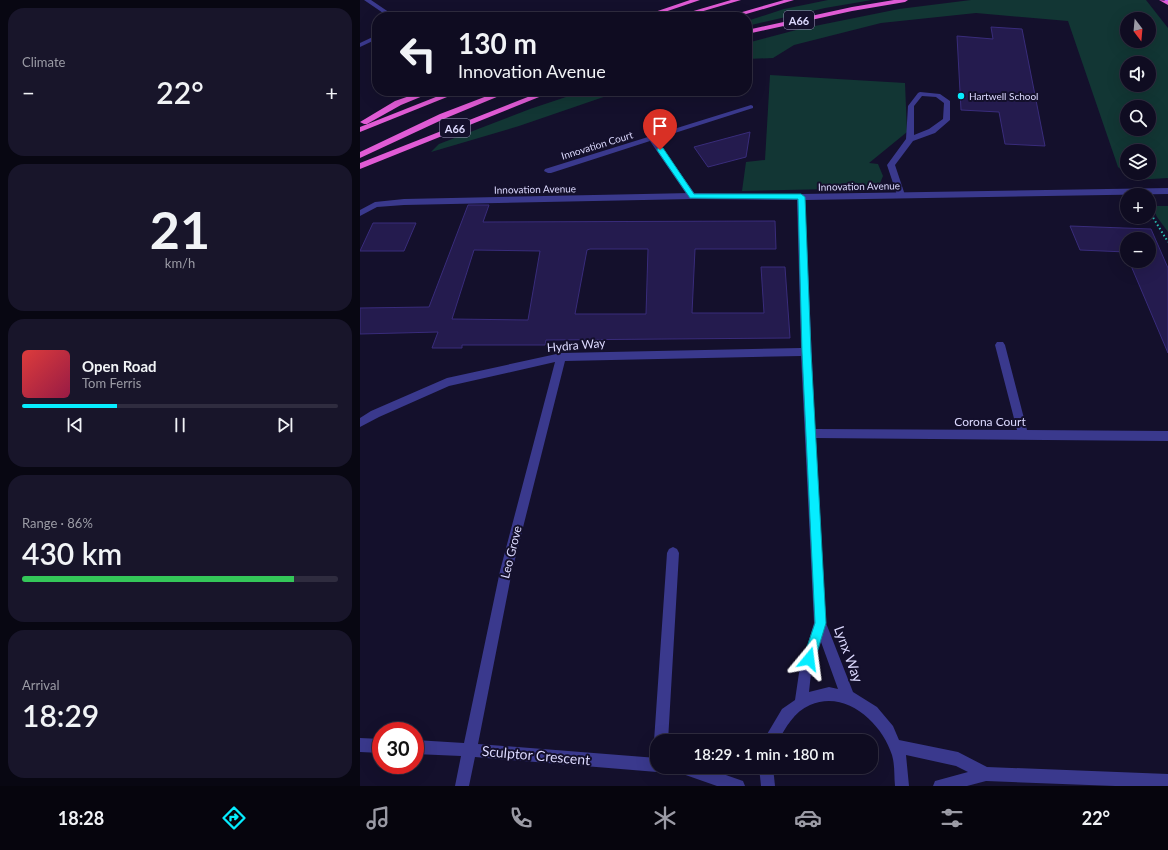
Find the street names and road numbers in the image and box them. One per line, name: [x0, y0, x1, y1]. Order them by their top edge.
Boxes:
road number: A66: [784, 11, 814, 29]
road number: A66: [440, 119, 470, 137]
street label: Innovation Court: [560, 128, 635, 162]
street label: Innovation Avenue: [818, 179, 900, 193]
street label: Innovation Avenue: [494, 182, 576, 196]
street label: Hydra Way: [546, 335, 607, 355]
street label: Corona Court: [954, 414, 1026, 429]
street label: Leo Grove: [497, 524, 525, 580]
street label: Lynx Way: [831, 623, 867, 685]
street label: Sculptor Crescent: [481, 742, 591, 768]

